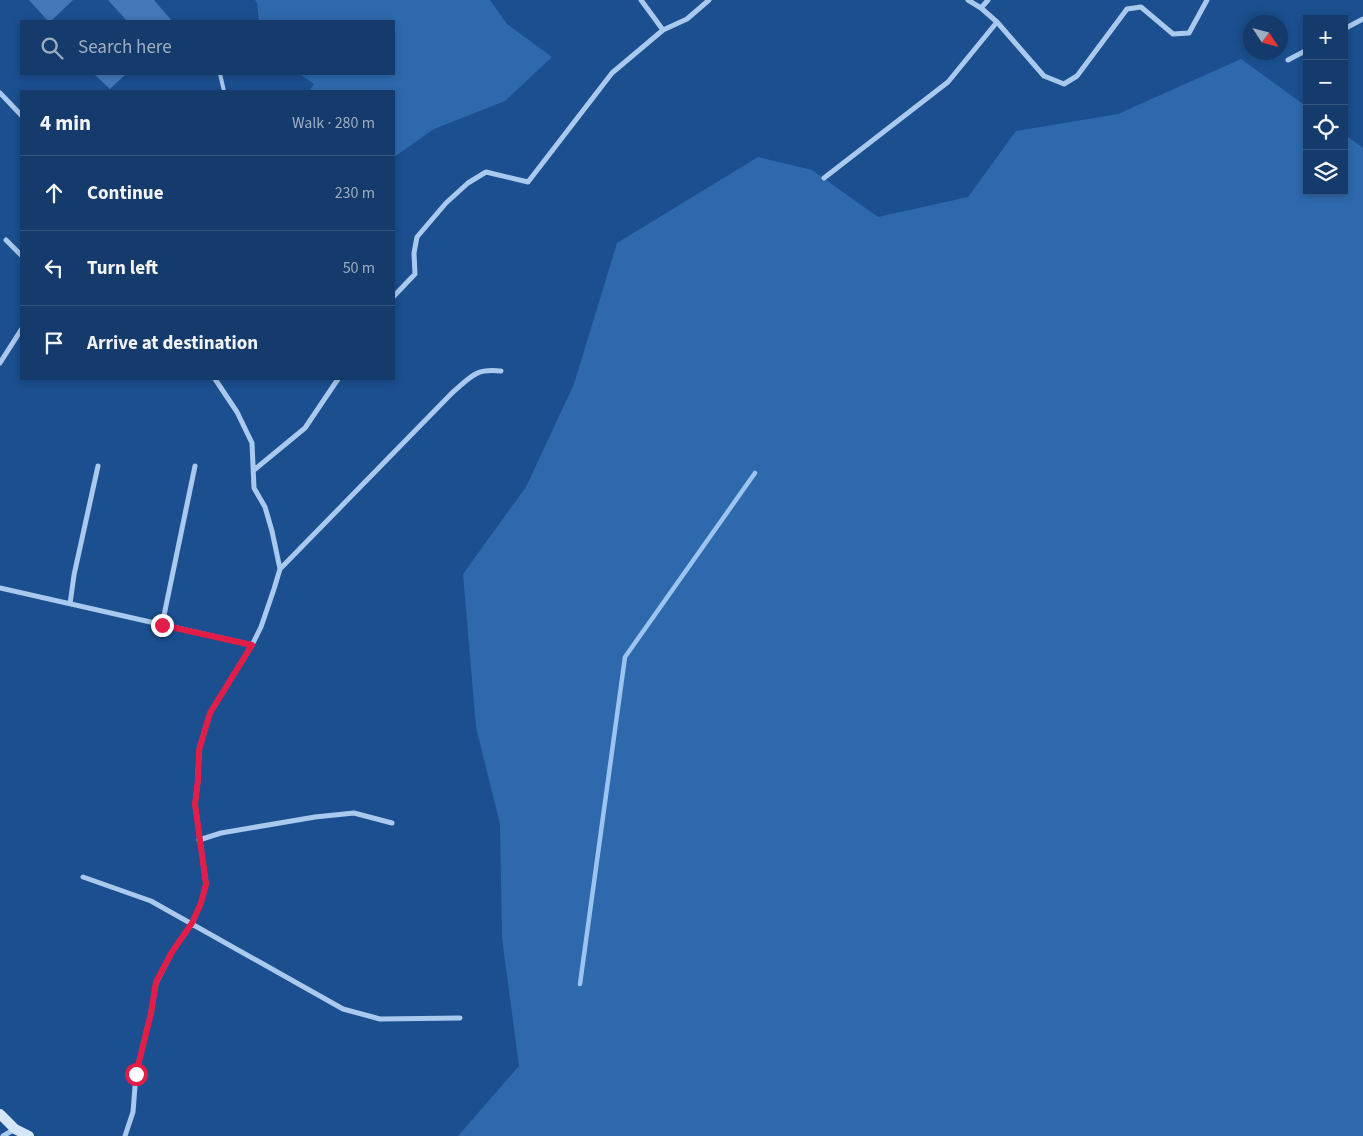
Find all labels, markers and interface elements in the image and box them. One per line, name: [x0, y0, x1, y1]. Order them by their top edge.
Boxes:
north arrow: [1243, 15, 1288, 60]
map controls: [1303, 15, 1348, 195]
button: +: [1303, 15, 1348, 60]
search box: [20, 20, 395, 75]
icon: search: [38, 34, 66, 62]
text: Search here: [78, 34, 172, 61]
button: −: [1303, 60, 1348, 105]
button: locate: [1303, 105, 1348, 150]
text: 4 min: [40, 108, 91, 138]
text: Walk · 280 m: [292, 112, 375, 134]
button: layers: [1303, 150, 1348, 195]
icon: ahead: [40, 179, 68, 207]
text: Continue: [87, 180, 164, 207]
text: 230 m: [335, 182, 375, 204]
icon: left: [40, 254, 68, 282]
text: Turn left: [87, 255, 158, 282]
text: 50 m: [343, 257, 375, 279]
icon: arrive: [40, 329, 68, 357]
text: Arrive at destination: [87, 330, 258, 357]
route end: [151, 614, 174, 637]
route start: [125, 1063, 148, 1086]

